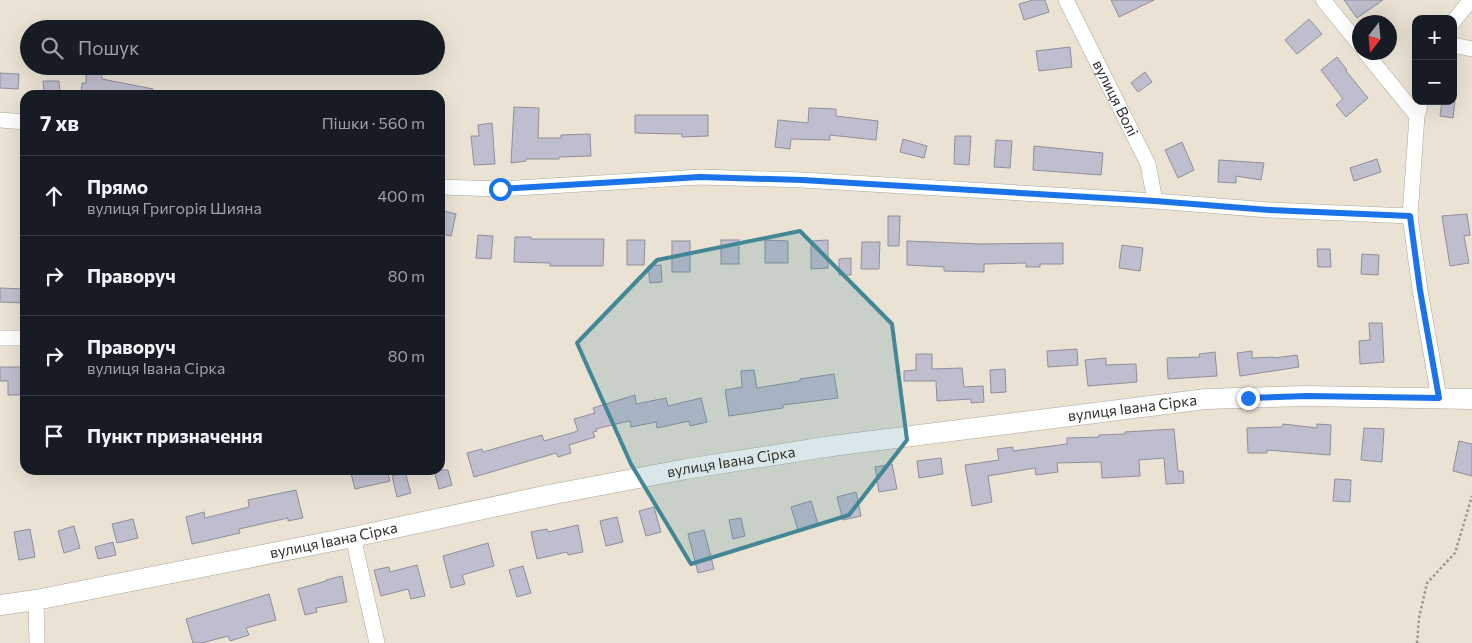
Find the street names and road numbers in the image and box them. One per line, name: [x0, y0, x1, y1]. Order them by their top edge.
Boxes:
street label: вулиця Волі: [1089, 57, 1143, 139]
street label: вулиця Івана Сірка: [1067, 390, 1198, 424]
street label: вулиця Івана Сірка: [665, 442, 796, 480]
street label: вулиця Івана Сірка: [268, 518, 399, 561]

